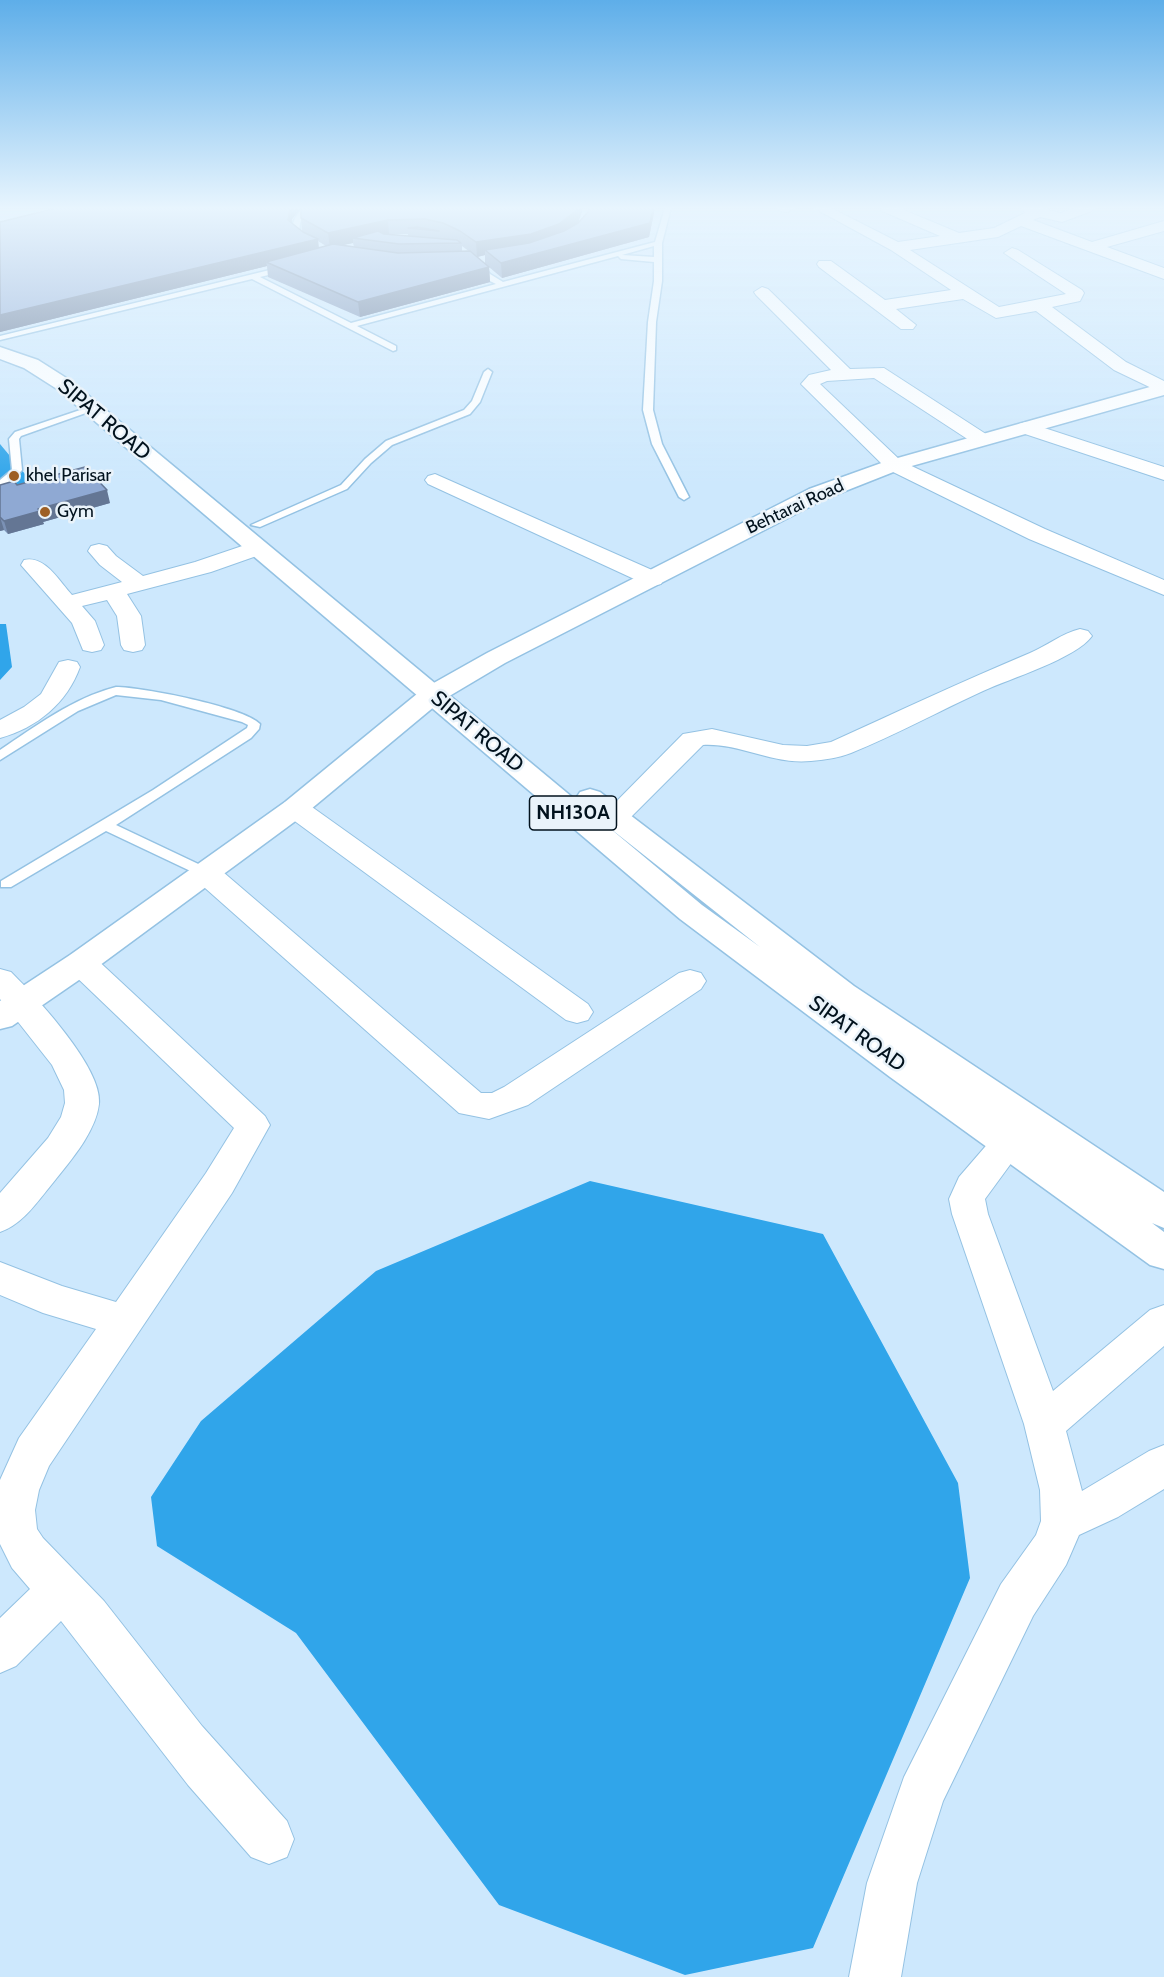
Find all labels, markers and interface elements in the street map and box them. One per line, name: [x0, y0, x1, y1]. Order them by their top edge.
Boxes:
street label: SIPAT ROAD: [52, 374, 156, 466]
place label: khel Parisar: [26, 465, 111, 487]
marker: khel Parisar: [7, 469, 21, 483]
street label: Behtarai Road: [743, 475, 847, 539]
place label: Gym: [57, 501, 94, 523]
marker: Gym: [38, 505, 52, 519]
street label: SIPAT ROAD: [425, 686, 529, 778]
road number: NH130A: [530, 796, 616, 830]
street label: SIPAT ROAD: [804, 991, 910, 1077]

